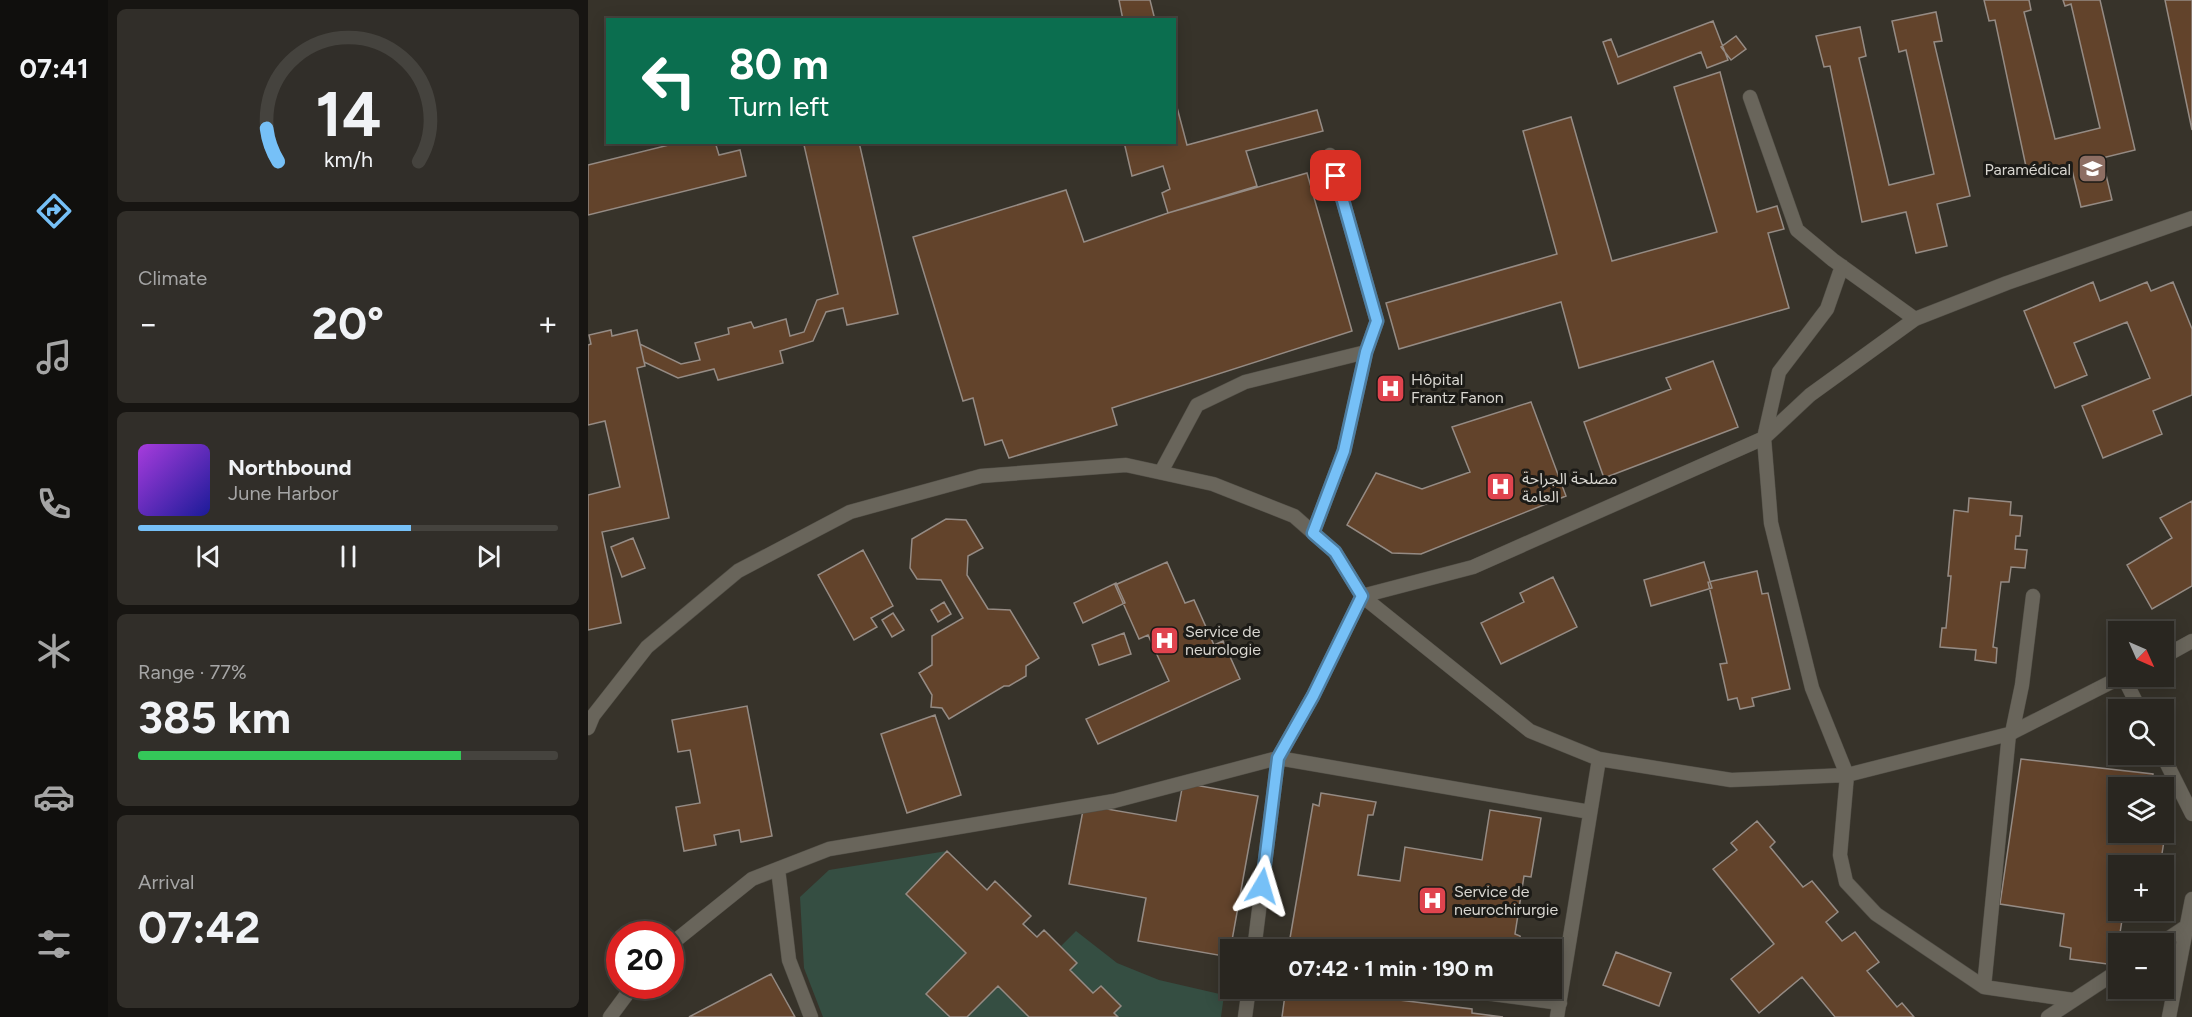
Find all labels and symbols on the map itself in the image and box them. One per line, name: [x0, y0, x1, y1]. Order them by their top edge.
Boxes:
pin: [1310, 150, 1361, 201]
school or university icon: Paramédical: [2076, 153, 2108, 185]
place label: Paramédical: [1984, 160, 2071, 179]
place label: Hôpital Frantz Fanon: [1411, 370, 1504, 407]
hospital icon: Hôpital Frantz Fanon: [1374, 372, 1406, 404]
place label: مصلحة الجراحة العامة: [1522, 469, 1617, 506]
hospital icon: مصلحة الجراحة العامة: [1485, 471, 1517, 503]
north arrow: [2108, 621, 2174, 687]
place label: Service de neurologie: [1185, 622, 1261, 659]
hospital icon: Service de neurologie: [1148, 624, 1180, 656]
position arrow: [1230, 854, 1294, 918]
place label: Service de neurochirurgie: [1454, 882, 1558, 919]
hospital icon: Service de neurochirurgie: [1417, 884, 1449, 916]
speed limit sign: 20: [606, 921, 684, 999]

